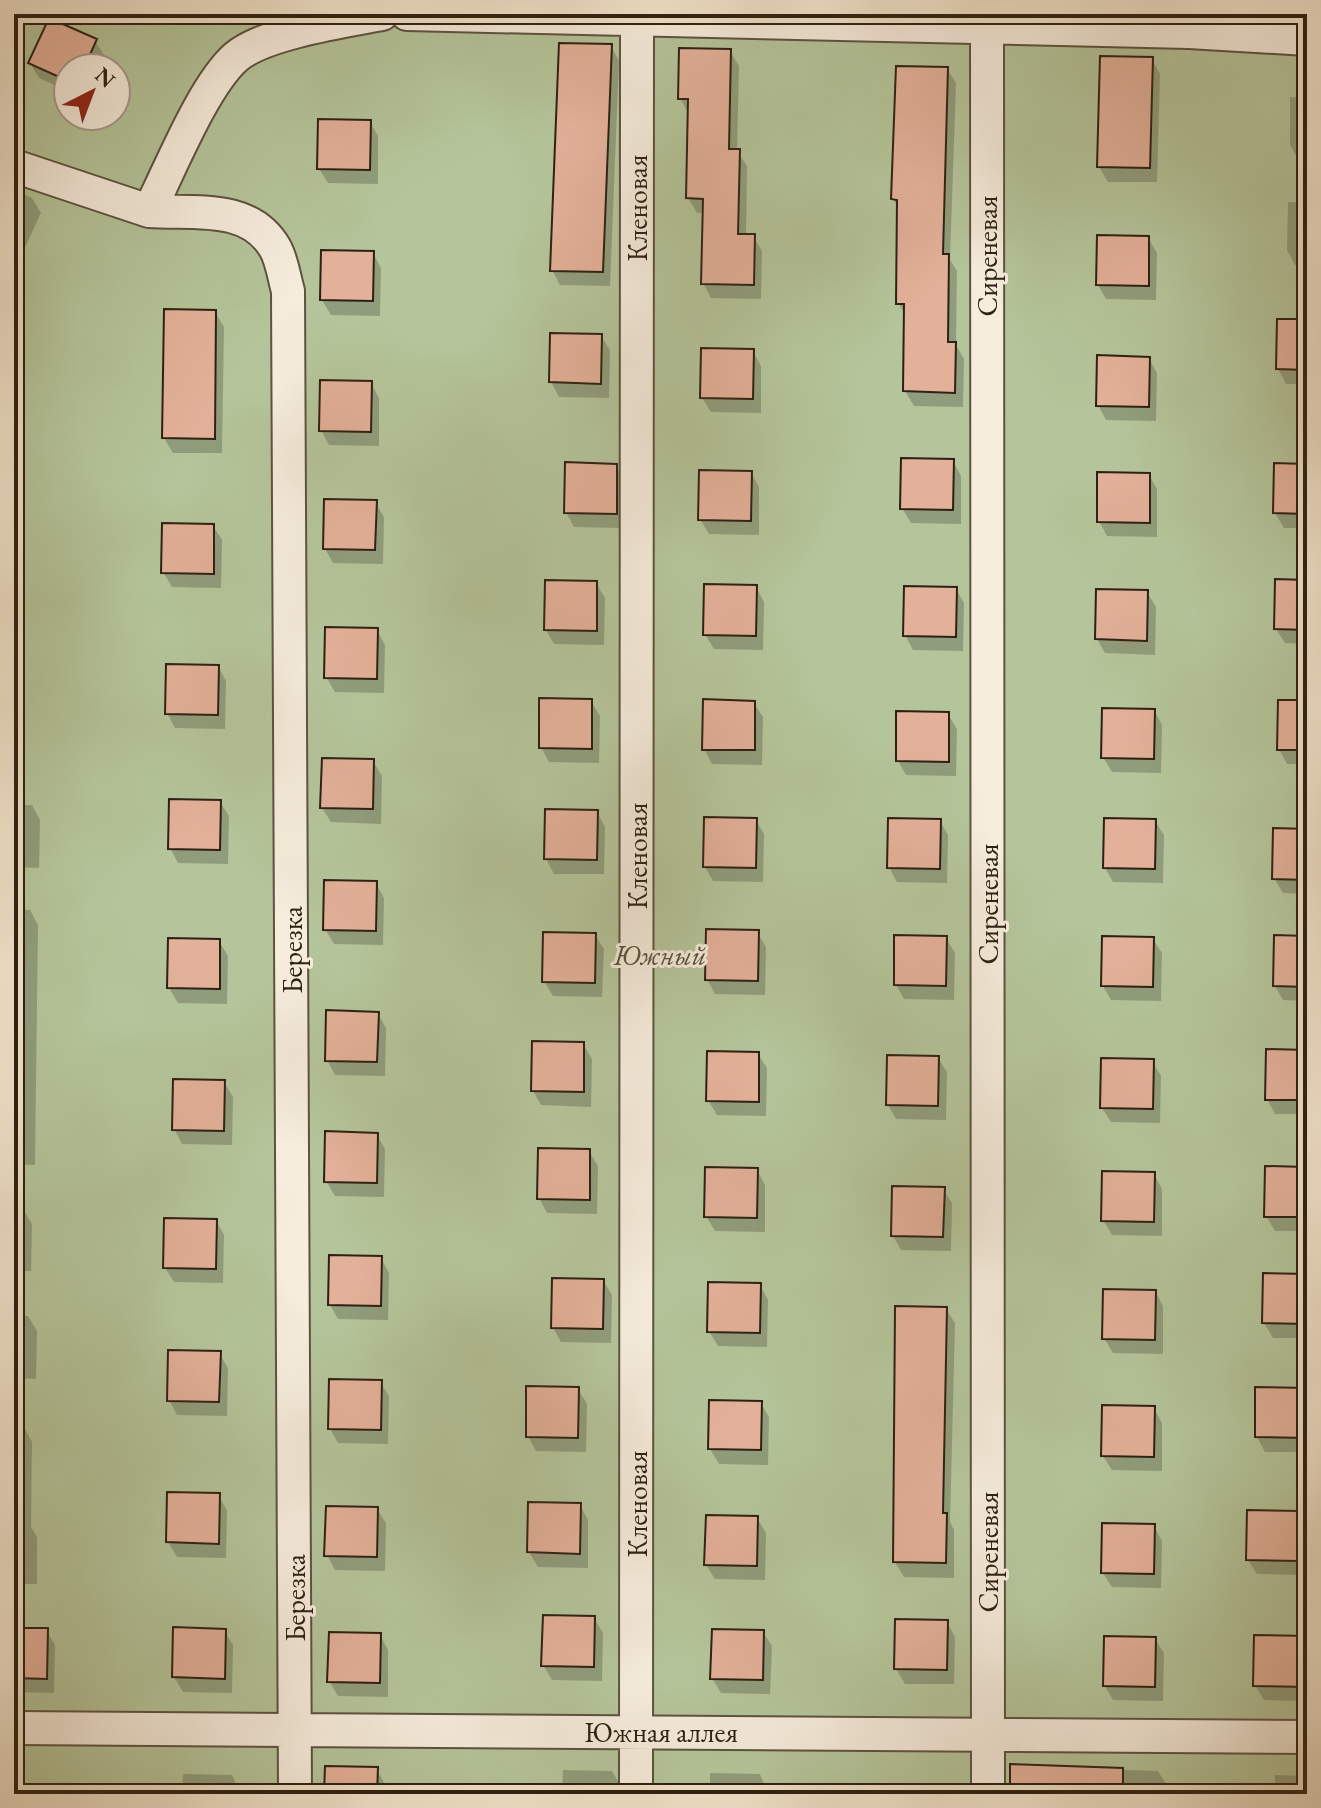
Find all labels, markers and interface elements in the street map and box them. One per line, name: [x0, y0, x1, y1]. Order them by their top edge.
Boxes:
north arrow: [52, 52, 132, 132]
text: N: [89, 61, 122, 94]
street label: Кленовая: [619, 155, 655, 261]
street label: Сиреневая: [969, 195, 1005, 317]
street label: Кленовая: [619, 803, 655, 909]
street label: Сиреневая: [970, 843, 1006, 965]
street label: Березка: [274, 905, 310, 994]
park label: Южный: [613, 937, 706, 973]
street label: Кленовая: [619, 1451, 655, 1557]
street label: Сиреневая: [970, 1491, 1006, 1613]
street label: Березка: [277, 1553, 313, 1642]
street label: Южная аллея: [584, 1714, 738, 1750]

